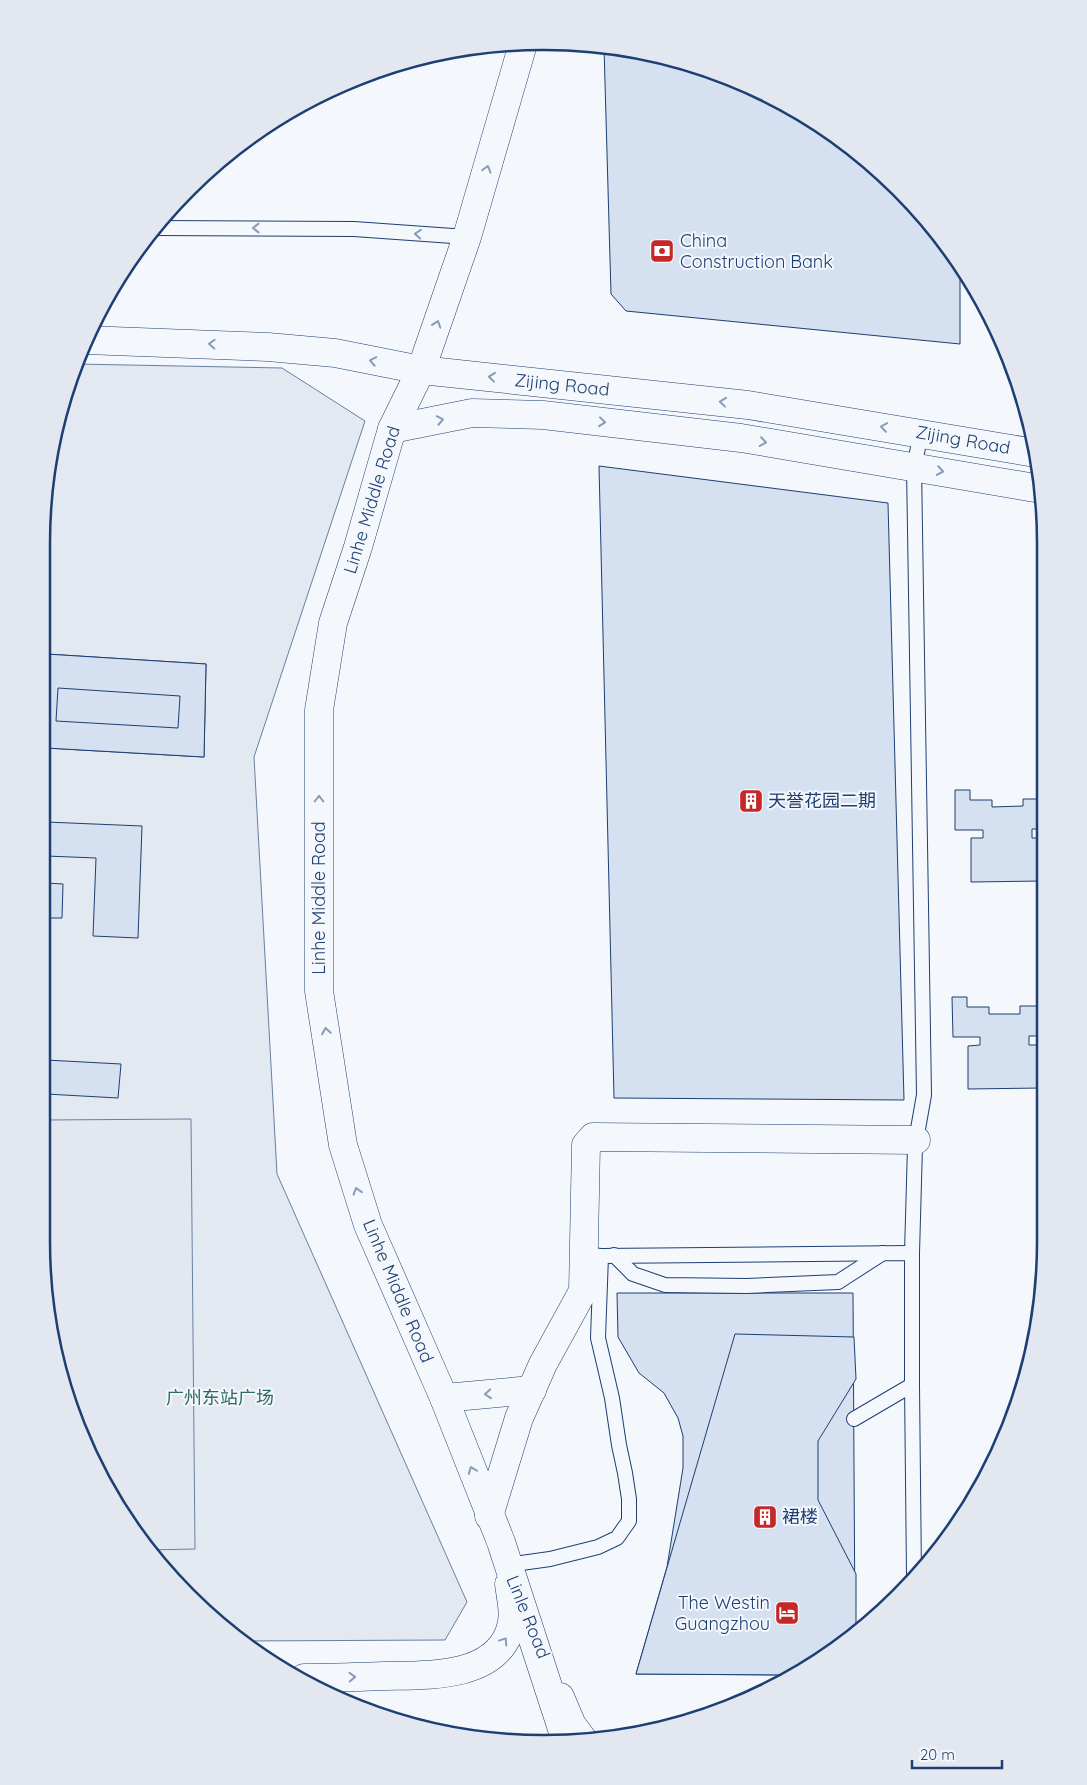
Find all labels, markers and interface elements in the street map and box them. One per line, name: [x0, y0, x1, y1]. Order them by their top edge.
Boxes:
one-way arrow: [481, 165, 491, 174]
one-way arrow: [251, 223, 259, 233]
one-way arrow: [414, 228, 422, 239]
place label: China Construction Bank: [680, 229, 833, 273]
bank icon: China Construction Bank: [649, 238, 675, 264]
one-way arrow: [431, 320, 441, 328]
one-way arrow: [207, 339, 215, 350]
one-way arrow: [369, 356, 378, 366]
street label: Zijing Road: [513, 368, 611, 401]
one-way arrow: [488, 372, 496, 383]
one-way arrow: [719, 397, 727, 408]
one-way arrow: [436, 415, 445, 425]
one-way arrow: [598, 416, 606, 427]
street label: Zijing Road: [914, 420, 1012, 459]
one-way arrow: [879, 422, 887, 433]
street label: Linhe Middle Road: [338, 423, 405, 577]
one-way arrow: [759, 436, 767, 446]
one-way arrow: [936, 466, 945, 476]
building icon: 天誉花园二期: [738, 788, 764, 814]
place label: 天誉花园二期: [768, 789, 876, 812]
one-way arrow: [314, 795, 324, 803]
street label: Linhe Middle Road: [307, 821, 330, 975]
one-way arrow: [321, 1027, 331, 1036]
one-way arrow: [353, 1187, 363, 1195]
street label: Linhe Middle Road: [358, 1216, 439, 1366]
park label: 广州东站广场: [166, 1386, 274, 1409]
one-way arrow: [484, 1388, 492, 1399]
one-way arrow: [468, 1466, 478, 1475]
building icon: 裙楼: [752, 1504, 778, 1530]
place label: 裙楼: [782, 1505, 818, 1528]
street label: Linle Road: [501, 1572, 556, 1662]
place label: The Westin Guangzhou: [675, 1591, 770, 1635]
hotel icon: The Westin Guangzhou: [774, 1600, 800, 1626]
one-way arrow: [498, 1637, 507, 1647]
one-way arrow: [349, 1672, 357, 1682]
scale bar: [912, 1738, 1002, 1770]
text: 20 m: [920, 1745, 955, 1764]

